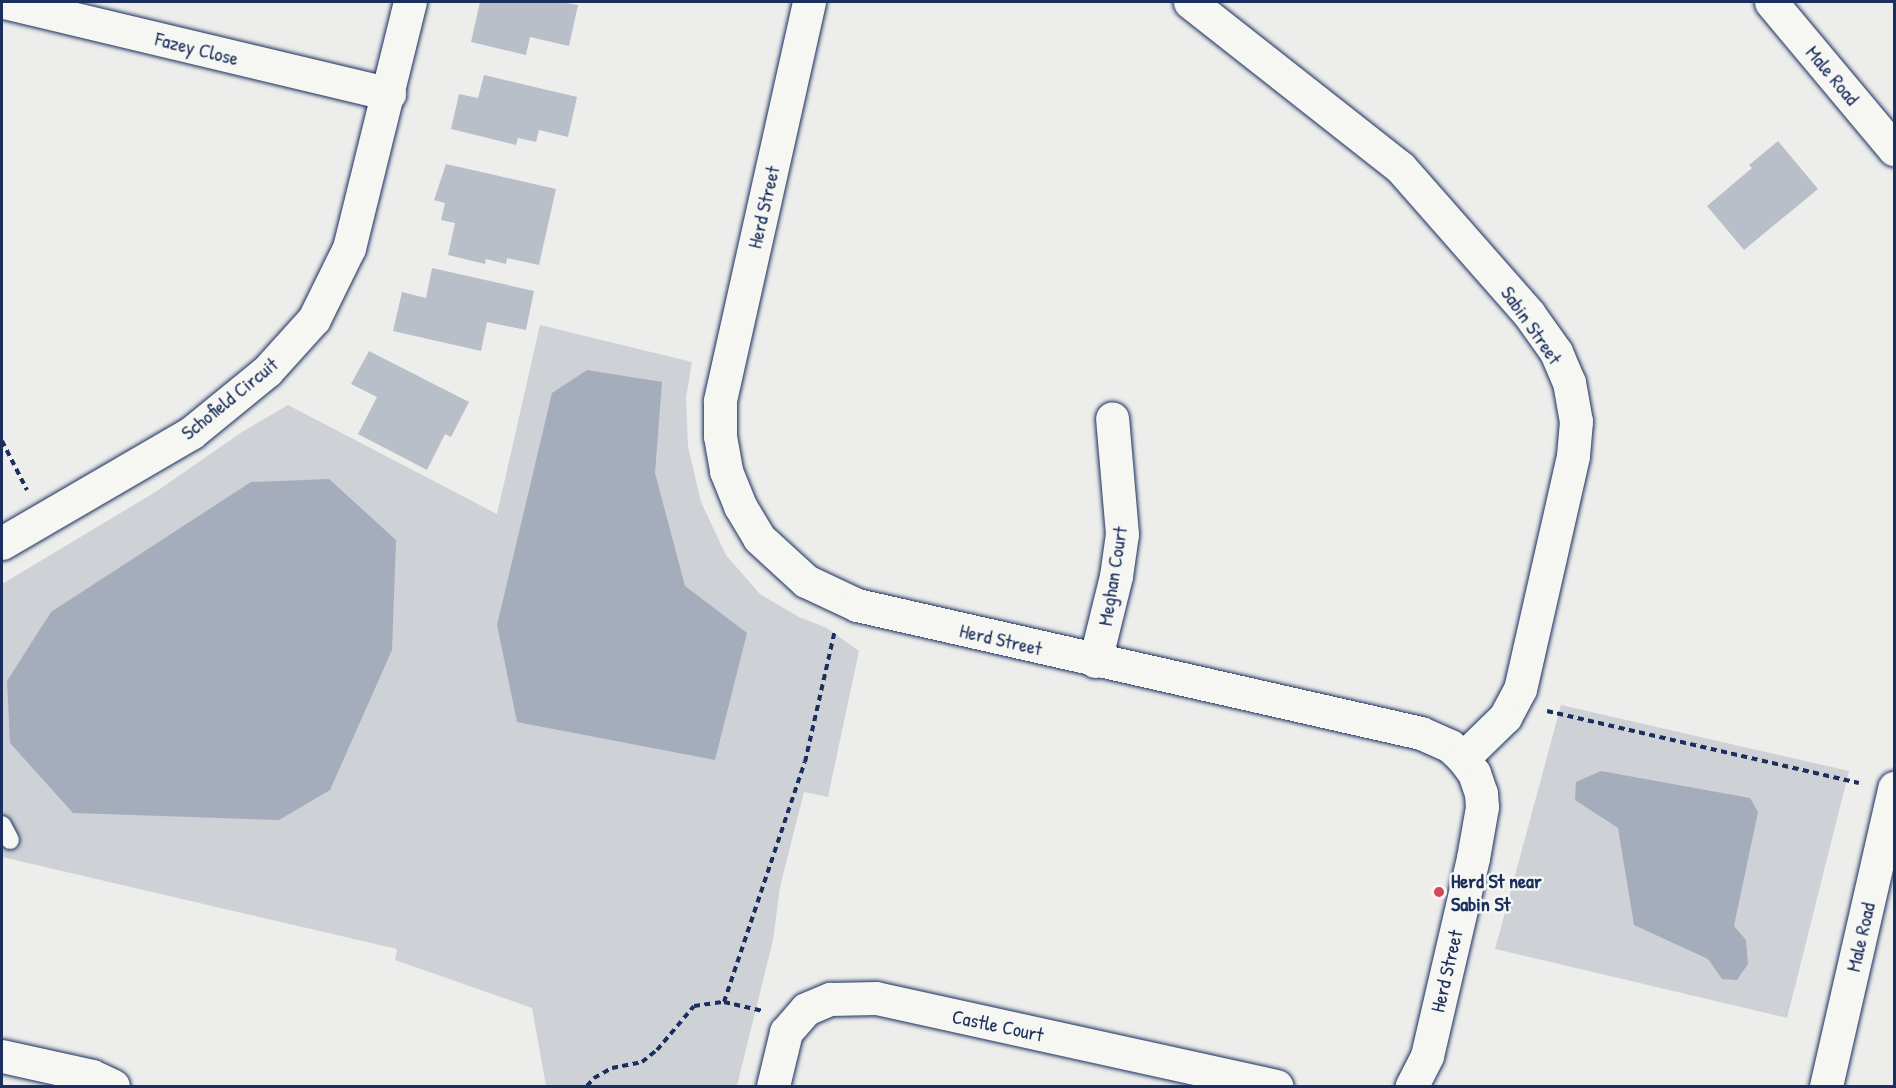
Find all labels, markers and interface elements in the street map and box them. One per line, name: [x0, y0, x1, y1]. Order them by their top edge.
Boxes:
street label: Fazey Close: [153, 26, 241, 70]
street label: Male Road: [1801, 40, 1865, 110]
street label: Herd Street: [742, 163, 784, 251]
street label: Sabin Street: [1496, 281, 1568, 369]
street label: Schofield Circuit: [176, 352, 282, 444]
street label: Meghan Court: [1092, 525, 1132, 627]
street label: Herd Street: [957, 618, 1045, 660]
place label: Herd St near Sabin St: [1451, 868, 1542, 915]
marker: Herd St near Sabin St: [1432, 885, 1446, 899]
street label: Male Road: [1840, 900, 1880, 974]
street label: Herd Street: [1425, 927, 1467, 1015]
street label: Castle Court: [950, 1004, 1046, 1046]

